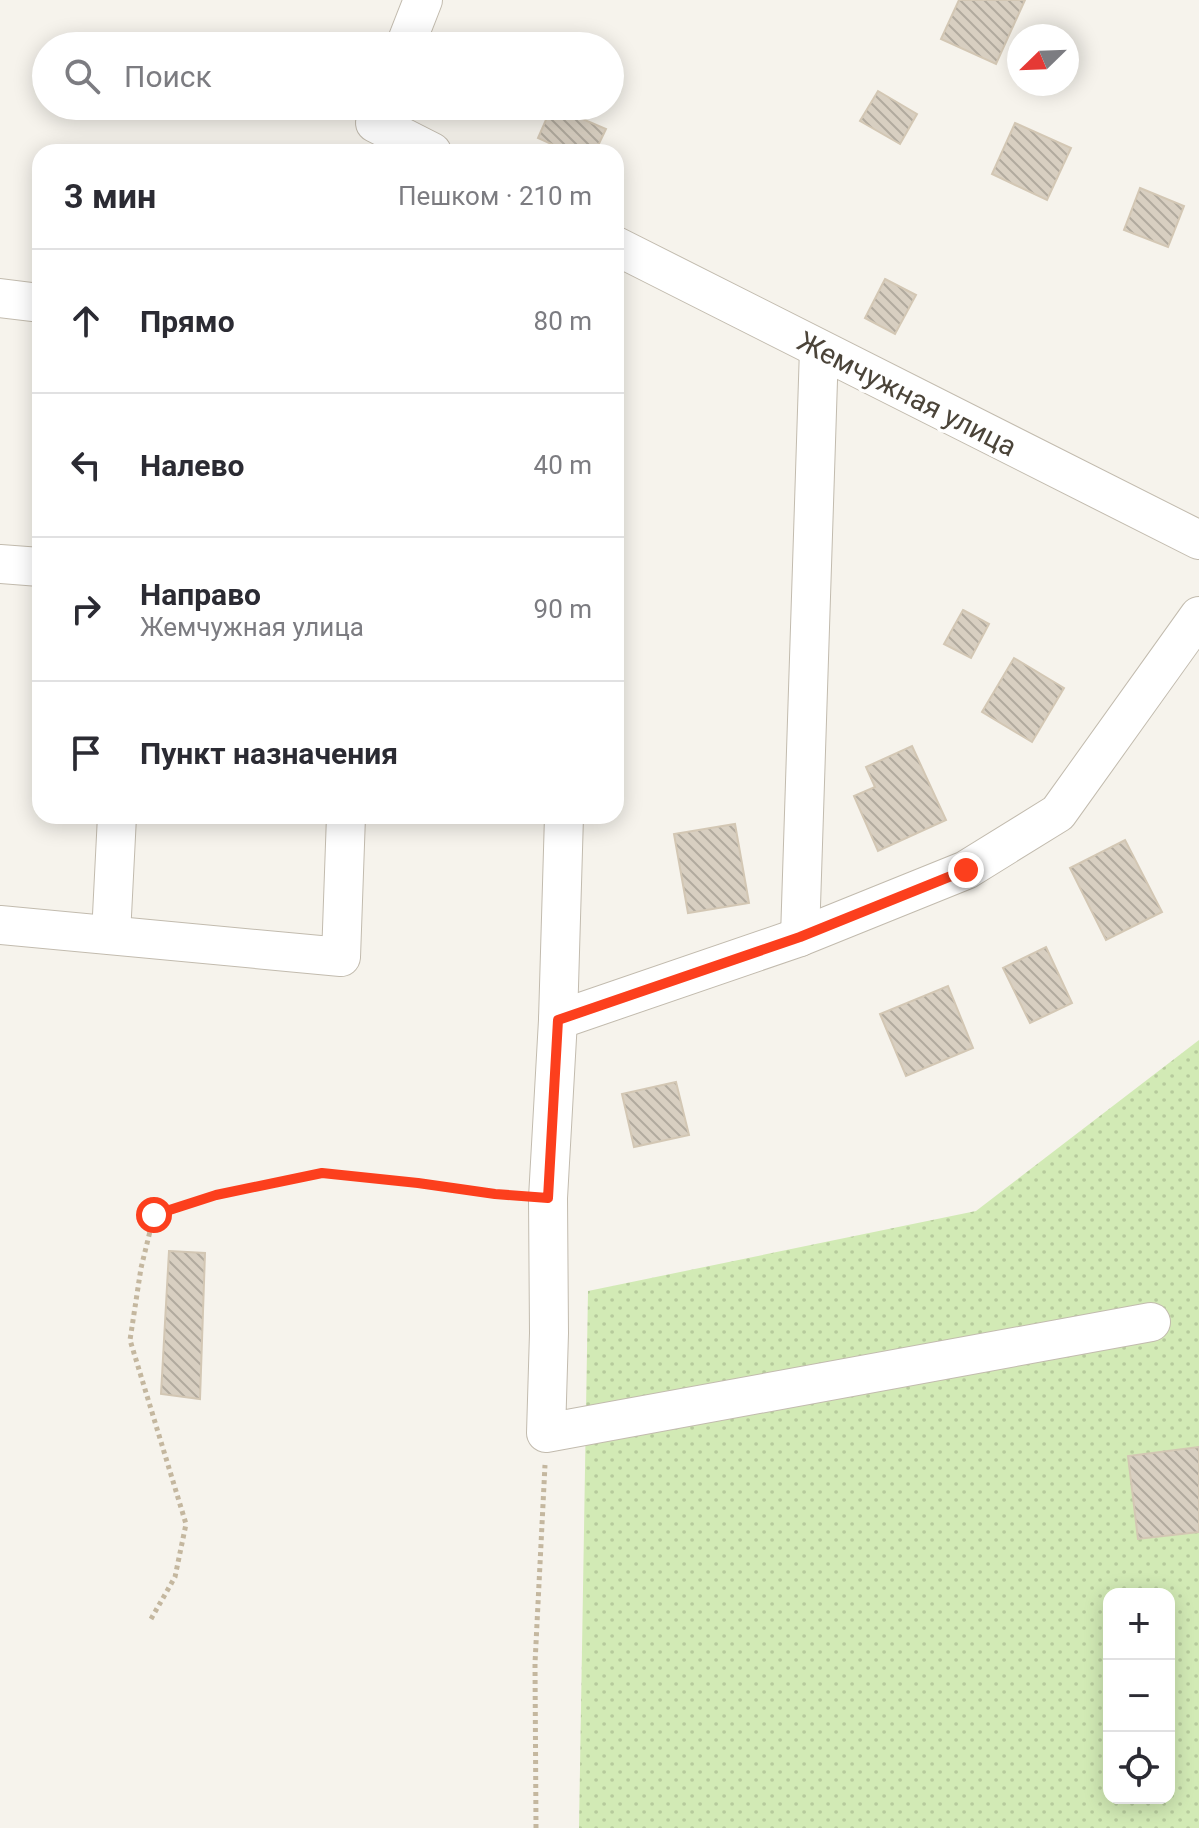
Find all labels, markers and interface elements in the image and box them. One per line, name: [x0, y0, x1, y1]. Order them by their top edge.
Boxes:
north arrow: [1007, 24, 1079, 96]
search box: [32, 32, 624, 120]
icon: search: [60, 54, 104, 98]
text: Поиск: [124, 59, 212, 94]
text: 3 мин: [64, 176, 156, 216]
text: Пешком · 210 m: [398, 181, 592, 211]
icon: ahead: [64, 299, 108, 343]
text: Прямо: [140, 304, 235, 339]
text: 80 m: [534, 306, 592, 336]
street label: Жемчужная улица: [792, 325, 1022, 463]
icon: left: [64, 443, 108, 487]
text: Налево: [140, 448, 244, 483]
text: 40 m: [534, 450, 592, 480]
text: Направо: [140, 577, 261, 612]
icon: right: [64, 587, 108, 631]
text: 90 m: [534, 594, 592, 624]
text: Жемчужная улица: [140, 612, 364, 642]
icon: arrive: [64, 731, 108, 775]
text: Пункт назначения: [140, 736, 398, 771]
route end: [948, 852, 984, 888]
route start: [136, 1197, 172, 1233]
map controls: [1103, 1588, 1175, 1804]
button: +: [1103, 1588, 1175, 1660]
button: −: [1103, 1660, 1175, 1732]
button: locate: [1103, 1732, 1175, 1804]

